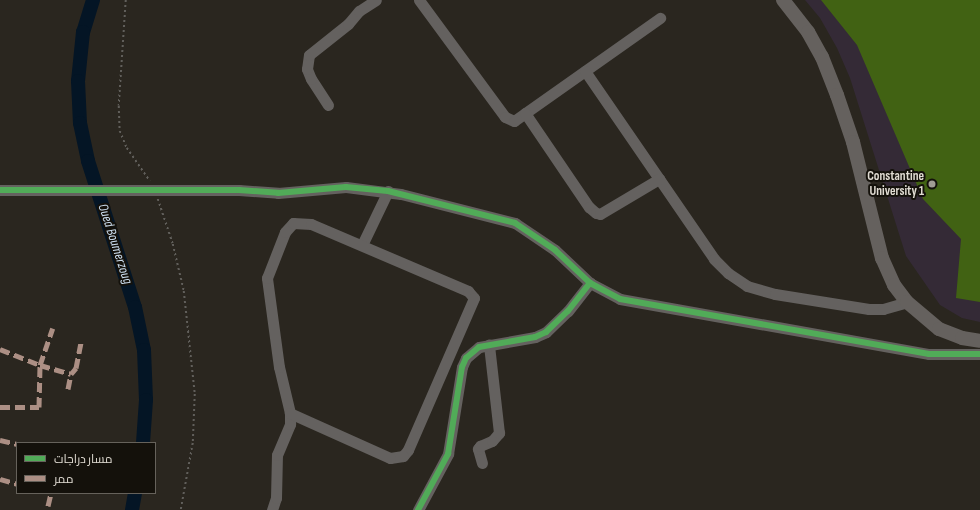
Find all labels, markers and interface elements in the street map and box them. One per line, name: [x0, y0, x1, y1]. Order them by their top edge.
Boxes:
place label: Constantine University 1: [867, 169, 924, 200]
marker: Constantine University 1: [927, 179, 937, 189]
water label: Oued Boumerzoug: [94, 202, 136, 286]
legend: [16, 442, 156, 494]
text: مسار دراجات: [54, 452, 113, 467]
text: ممر: [54, 472, 73, 487]

